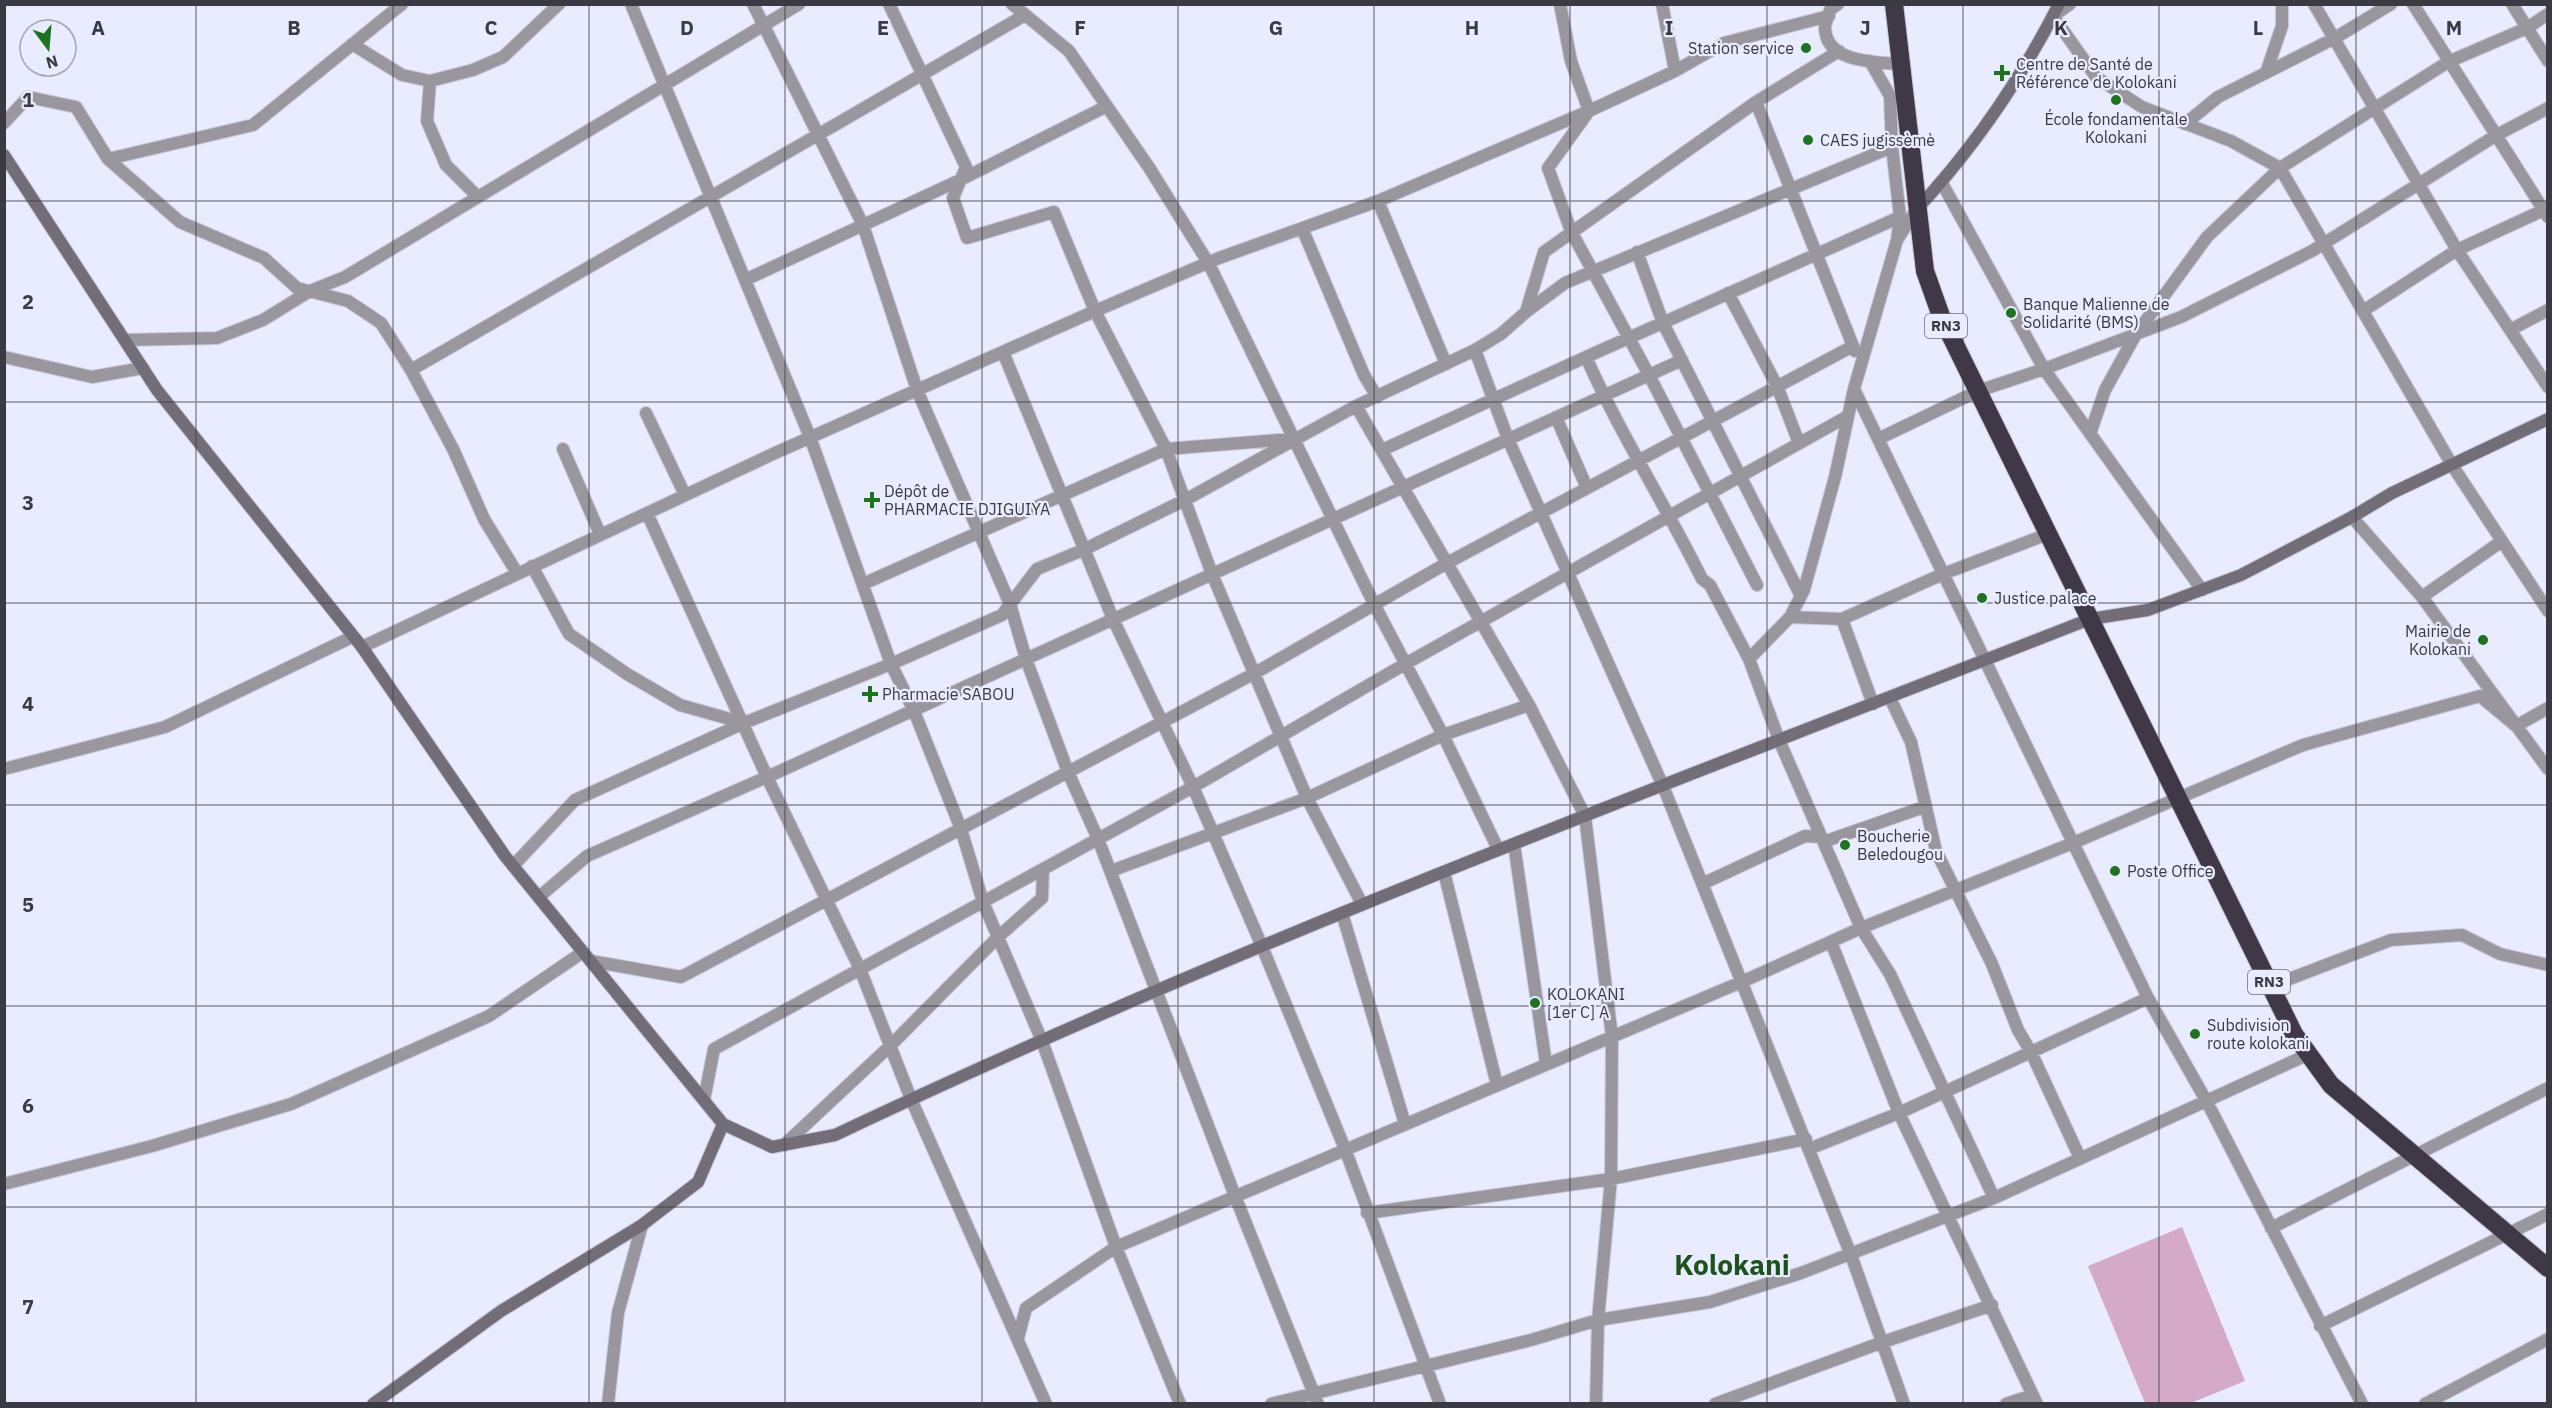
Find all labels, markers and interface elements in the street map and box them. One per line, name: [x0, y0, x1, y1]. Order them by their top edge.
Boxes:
text: A: [91, 14, 105, 41]
text: B: [287, 14, 301, 41]
text: C: [484, 14, 498, 41]
text: D: [680, 14, 694, 41]
text: E: [877, 14, 889, 41]
text: F: [1074, 14, 1086, 41]
text: G: [1269, 14, 1283, 41]
text: H: [1465, 14, 1479, 41]
text: I: [1665, 14, 1673, 41]
text: J: [1859, 14, 1871, 41]
text: K: [2054, 14, 2068, 41]
text: L: [2253, 14, 2263, 41]
text: M: [2446, 14, 2462, 41]
north arrow: [18, 18, 78, 78]
place label: Station service: [1688, 38, 1794, 58]
marker: Station service: [1799, 41, 1813, 55]
text: N: [44, 51, 60, 74]
place label: Centre de Santé de Référence de Kolokani: [2016, 54, 2177, 92]
marker: Centre de Santé de Référence de Kolokani: [1993, 64, 2011, 82]
text: 1: [22, 86, 34, 113]
marker: École fondamentale Kolokani: [2109, 93, 2123, 107]
place label: École fondamentale Kolokani: [2044, 108, 2188, 147]
place label: CAES jugissèmè: [1820, 130, 1935, 150]
marker: CAES jugissèmè: [1801, 133, 1815, 147]
text: 2: [22, 288, 34, 315]
place label: Banque Malienne de Solidarité (BMS): [2023, 294, 2170, 332]
marker: Banque Malienne de Solidarité (BMS): [2004, 306, 2018, 320]
road number: RN3: [1925, 314, 1967, 338]
place label: Dépôt de PHARMACIE DJIGUIYA: [884, 481, 1050, 519]
text: 3: [22, 489, 34, 516]
marker: Dépôt de PHARMACIE DJIGUIYA: [865, 493, 879, 507]
place label: Justice palace: [1994, 588, 2097, 608]
marker: Justice palace: [1975, 591, 1989, 605]
place label: Mairie de Kolokani: [2405, 621, 2471, 659]
marker: Mairie de Kolokani: [2476, 633, 2490, 647]
place label: Pharmacie SABOU: [882, 684, 1015, 704]
marker: Pharmacie SABOU: [863, 687, 877, 701]
text: 4: [22, 690, 34, 717]
place label: Boucherie Beledougou: [1857, 826, 1943, 864]
marker: Boucherie Beledougou: [1838, 838, 1852, 852]
place label: Poste Office: [2127, 861, 2214, 881]
marker: Poste Office: [2108, 864, 2122, 878]
text: 5: [22, 891, 34, 918]
road number: RN3: [2248, 970, 2290, 994]
place label: KOLOKANI [1er C] A: [1547, 984, 1625, 1022]
marker: KOLOKANI [1er C] A: [1528, 996, 1542, 1010]
place label: Subdivision route kolokani: [2207, 1015, 2309, 1053]
marker: Subdivision route kolokani: [2188, 1027, 2202, 1041]
text: 6: [22, 1092, 34, 1119]
district label: Kolokani: [1674, 1246, 1790, 1283]
text: 7: [22, 1293, 34, 1320]

